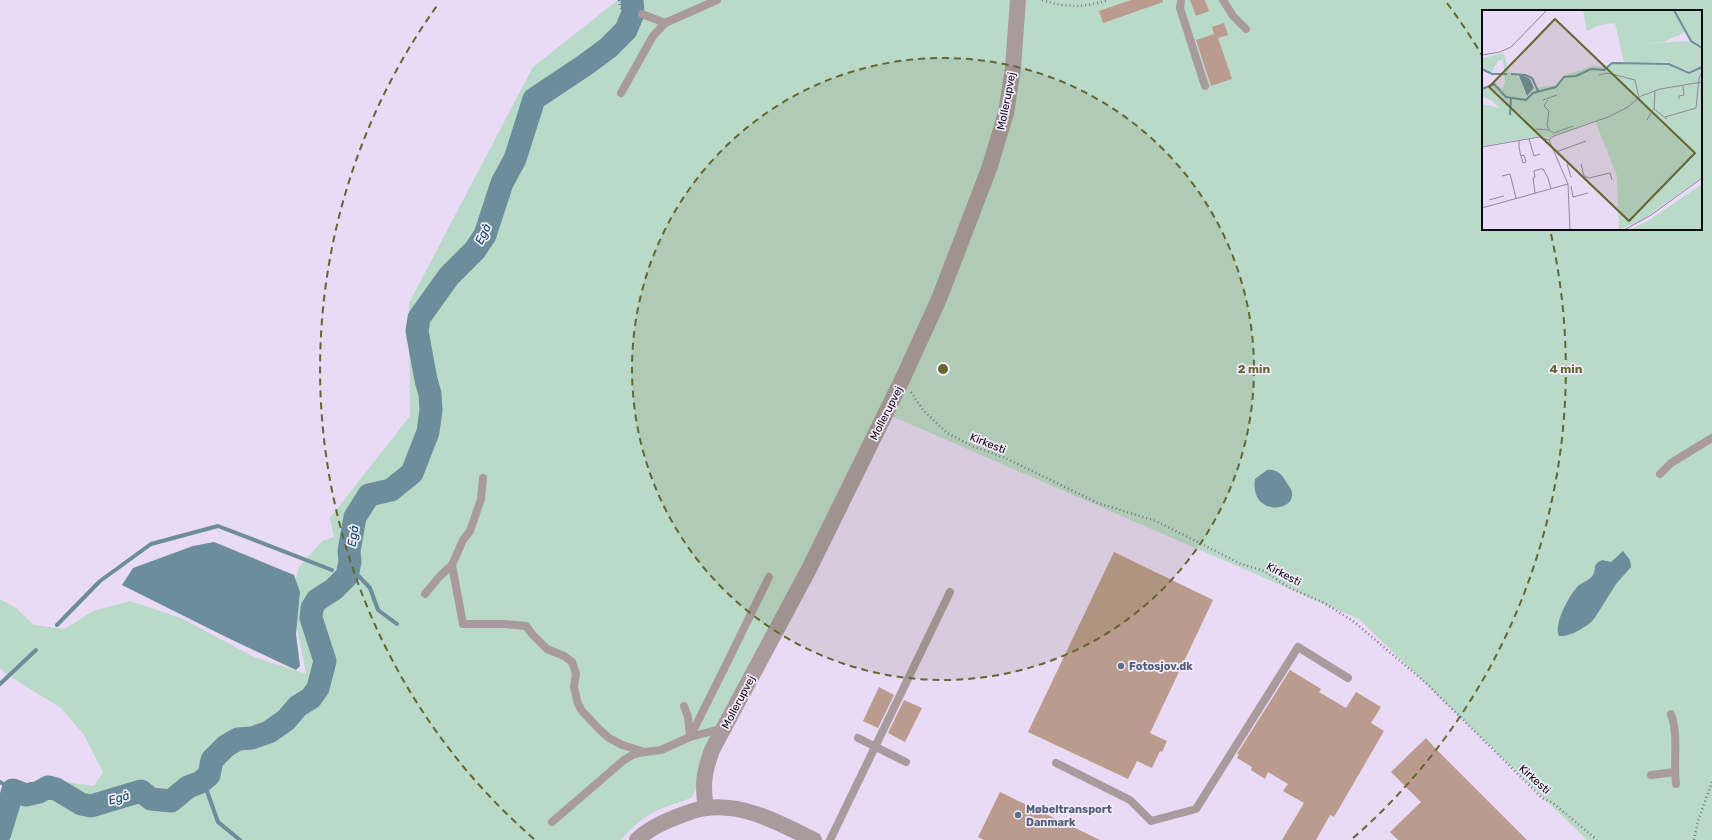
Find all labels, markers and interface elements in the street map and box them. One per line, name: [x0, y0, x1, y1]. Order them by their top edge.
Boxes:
inset map: [1482, 10, 1702, 230]
street label: Mollerupvej: [995, 71, 1018, 131]
water label: Egå: [472, 221, 494, 247]
centre of rings: [936, 362, 950, 376]
text: 2 min: [1238, 362, 1271, 376]
text: 4 min: [1550, 362, 1583, 376]
street label: Mollerupvej: [867, 384, 906, 442]
street label: Kirkesti: [968, 430, 1008, 457]
water label: Egå: [345, 524, 361, 548]
street label: Kirkesti: [1264, 560, 1303, 589]
place label: Fotosjov.dk: [1129, 660, 1193, 673]
marker: Fotosjov.dk: [1116, 661, 1126, 671]
street label: Mollerupvej: [719, 673, 758, 731]
street label: Kirkesti: [1516, 762, 1553, 797]
water label: Egå: [107, 788, 131, 808]
place label: Møbeltransport Danmark: [1026, 803, 1112, 829]
marker: Møbeltransport Danmark: [1013, 810, 1023, 820]

